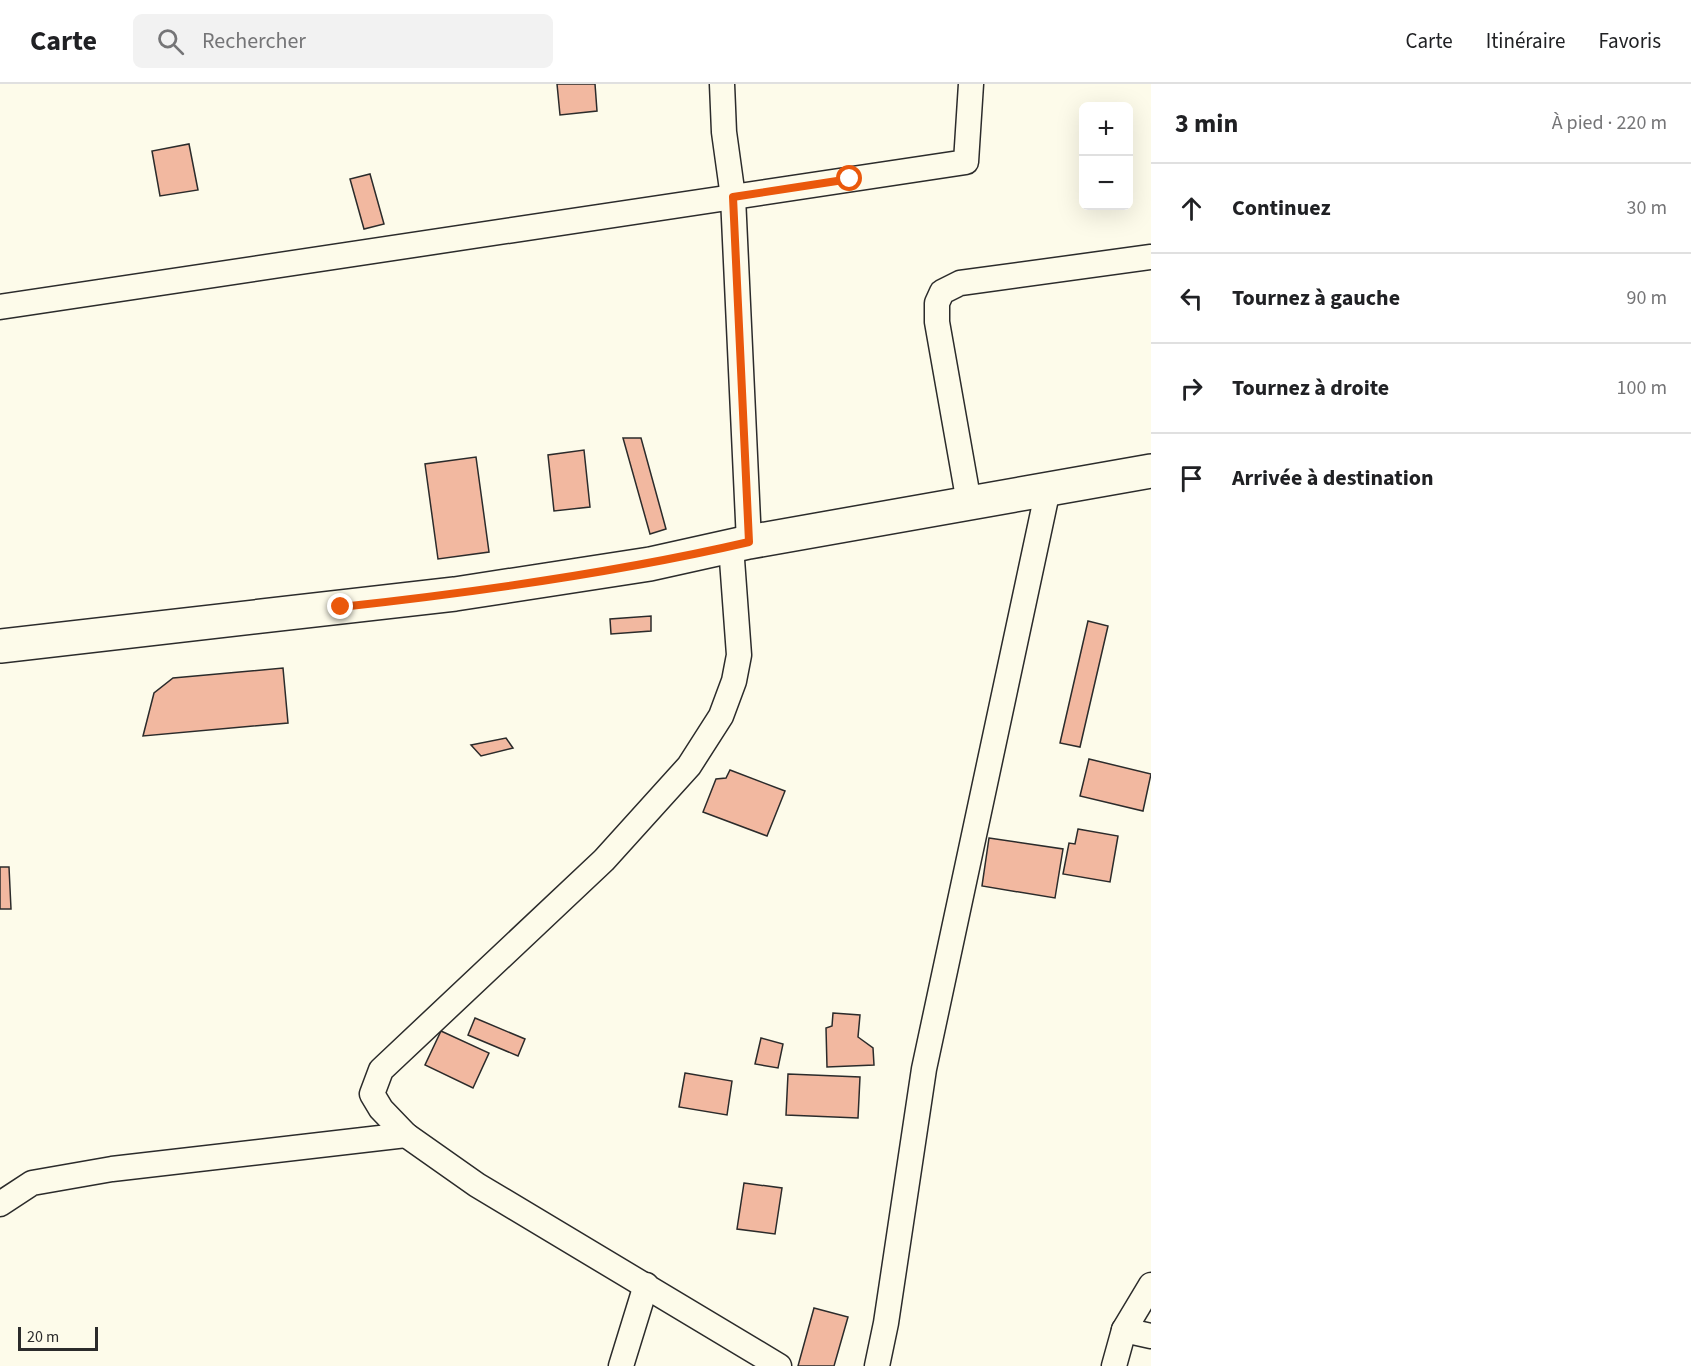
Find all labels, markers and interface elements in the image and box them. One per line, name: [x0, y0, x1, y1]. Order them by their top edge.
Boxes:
search box: [133, 14, 553, 68]
text: Carte: [30, 21, 97, 61]
icon: search: [154, 25, 187, 58]
text: Rechercher: [202, 25, 306, 57]
text: Carte: [1406, 26, 1453, 56]
text: Itinéraire: [1486, 26, 1565, 56]
text: Favoris: [1598, 26, 1661, 56]
map controls: [1079, 102, 1133, 210]
button: +: [1079, 102, 1133, 156]
text: 3 min: [1175, 105, 1238, 142]
text: À pied · 220 m: [1552, 109, 1667, 137]
button: −: [1079, 156, 1133, 210]
route start: [836, 165, 862, 191]
icon: ahead: [1175, 192, 1208, 225]
text: Continuez: [1232, 192, 1331, 224]
text: 30 m: [1627, 194, 1667, 222]
icon: left: [1175, 282, 1208, 315]
text: Tournez à gauche: [1232, 282, 1400, 314]
text: 90 m: [1627, 284, 1667, 312]
icon: right: [1175, 372, 1208, 405]
text: Tournez à droite: [1232, 372, 1389, 404]
text: 100 m: [1617, 374, 1667, 402]
icon: arrive: [1175, 462, 1208, 495]
text: Arrivée à destination: [1232, 462, 1434, 494]
route end: [327, 593, 353, 619]
scale bar: [18, 1324, 98, 1352]
text: 20 m: [27, 1326, 59, 1348]

